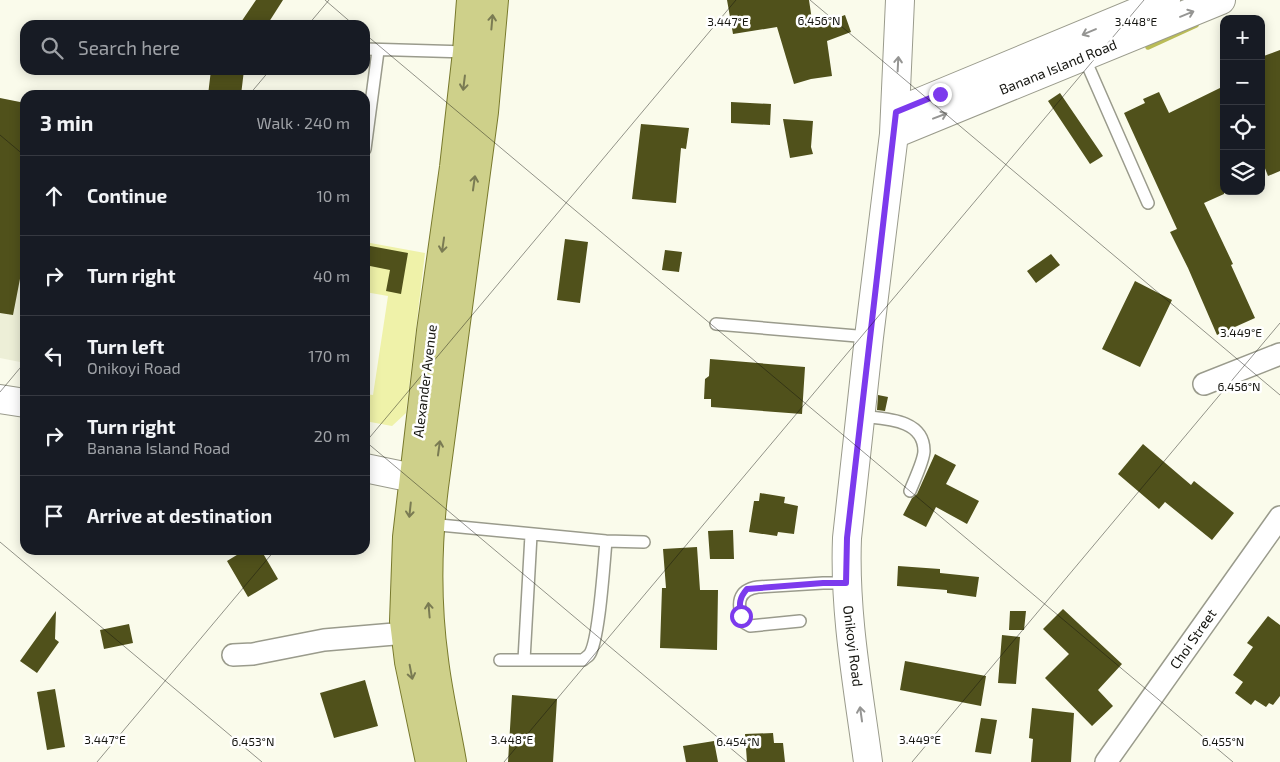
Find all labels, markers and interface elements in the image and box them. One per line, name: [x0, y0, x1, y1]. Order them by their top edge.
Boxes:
one-way arrow: [1179, 9, 1194, 18]
text: 6.456°N: [798, 13, 841, 27]
one-way arrow: [487, 14, 497, 30]
text: 3.447°E: [707, 14, 749, 28]
text: 3.448°E: [1115, 14, 1157, 28]
map controls: [1220, 15, 1265, 195]
button: +: [1220, 15, 1265, 60]
search box: [20, 20, 370, 75]
one-way arrow: [1082, 28, 1097, 38]
icon: search: [38, 34, 66, 62]
street label: Banana Island Road: [997, 35, 1119, 98]
text: Search here: [78, 36, 180, 59]
one-way arrow: [893, 56, 903, 72]
button: −: [1220, 60, 1265, 105]
one-way arrow: [459, 75, 469, 91]
route end: [929, 83, 952, 106]
button: locate: [1220, 105, 1265, 150]
text: 3 min: [40, 110, 93, 135]
one-way arrow: [932, 111, 947, 120]
text: Walk · 240 m: [257, 113, 350, 132]
button: layers: [1220, 150, 1265, 195]
one-way arrow: [470, 175, 480, 191]
icon: ahead: [40, 182, 68, 210]
text: Continue: [87, 184, 167, 207]
text: 10 m: [316, 186, 350, 205]
one-way arrow: [438, 236, 448, 252]
icon: right: [40, 262, 68, 290]
text: Turn right: [87, 264, 175, 287]
text: 40 m: [313, 266, 350, 285]
street label: Alexander Avenue: [409, 323, 440, 439]
text: 3.449°E: [1220, 325, 1262, 339]
text: Turn left: [87, 335, 164, 358]
icon: left: [40, 342, 68, 370]
text: 170 m: [308, 346, 350, 365]
text: Onikoyi Road: [87, 358, 181, 377]
text: 6.456°N: [1218, 379, 1261, 393]
text: Turn right: [87, 415, 175, 438]
icon: right: [40, 422, 68, 450]
text: 20 m: [314, 426, 350, 445]
text: Banana Island Road: [87, 438, 230, 457]
one-way arrow: [434, 441, 444, 457]
icon: arrive: [40, 502, 68, 530]
one-way arrow: [405, 502, 415, 518]
text: Arrive at destination: [87, 504, 272, 527]
one-way arrow: [425, 602, 434, 618]
street label: Onikoyi Road: [840, 604, 867, 688]
route start: [730, 605, 753, 628]
street label: Choi Street: [1166, 605, 1220, 672]
one-way arrow: [407, 663, 416, 679]
one-way arrow: [856, 706, 866, 722]
text: 3.447°E: [84, 732, 126, 746]
text: 3.448°E: [491, 732, 533, 746]
text: 3.449°E: [899, 732, 941, 746]
text: 6.453°N: [232, 734, 274, 748]
text: 6.454°N: [716, 734, 760, 748]
text: 6.455°N: [1202, 734, 1244, 748]

